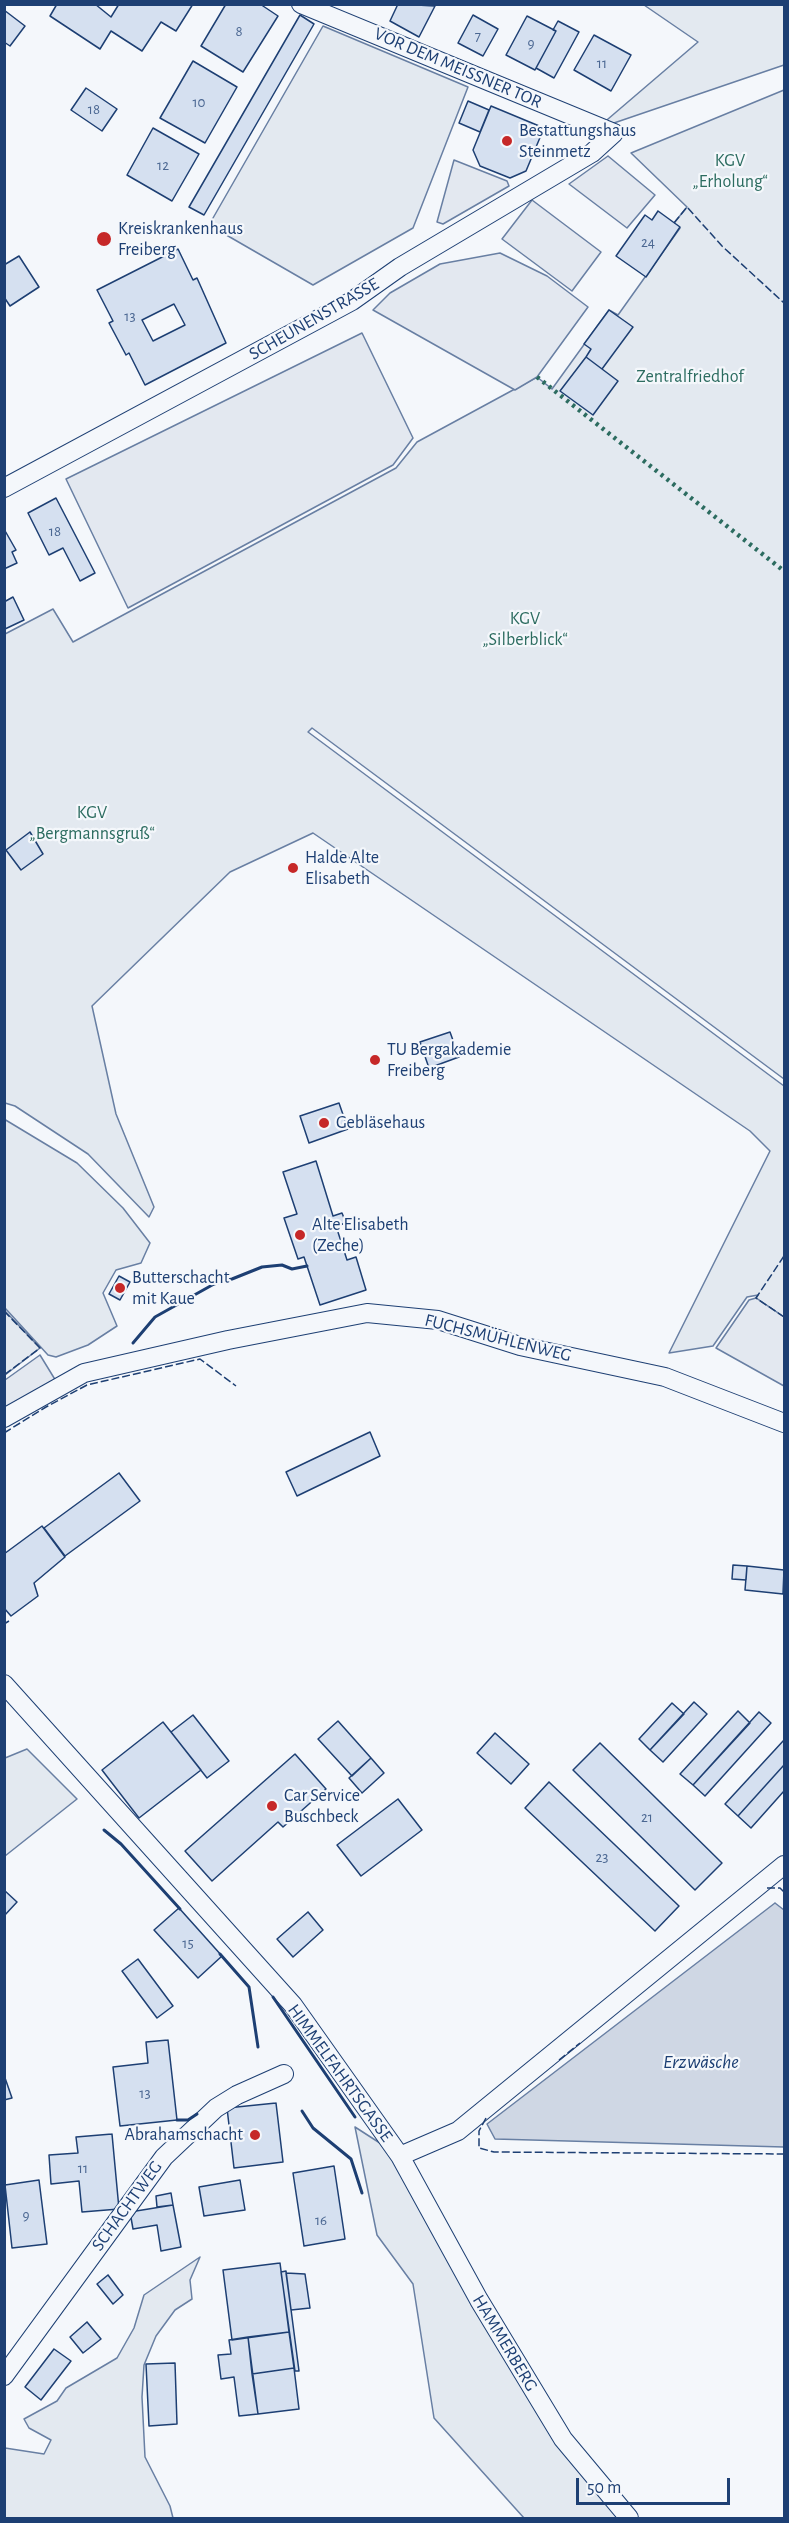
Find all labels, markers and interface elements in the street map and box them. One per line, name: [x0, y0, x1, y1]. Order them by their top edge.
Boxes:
house number: 8: [235, 22, 243, 40]
street label: VOR DEM MEISSNER TOR: [371, 23, 545, 113]
house number: 7: [475, 27, 481, 45]
house number: 9: [527, 34, 535, 52]
house number: 11: [597, 54, 607, 72]
house number: 10: [192, 93, 206, 111]
house number: 18: [88, 100, 100, 118]
place label: Bestattungshaus Steinmetz: [519, 120, 636, 162]
marker: Bestattungshaus Steinmetz: [500, 134, 514, 148]
park label: KGV „Erholung“: [692, 150, 768, 192]
house number: 12: [157, 156, 169, 174]
place label: Kreiskrankenhaus Freiberg: [118, 218, 243, 260]
marker: Kreiskrankenhaus Freiberg: [95, 230, 113, 248]
house number: 24: [641, 233, 655, 251]
street label: SCHEUNENSTRASSE: [245, 273, 383, 365]
house number: 13: [124, 307, 136, 325]
park label: Zentralfriedhof: [636, 366, 744, 388]
house number: 18: [49, 522, 61, 540]
park label: KGV „Silberblick“: [482, 608, 568, 650]
park label: KGV „Bergmannsgruß“: [29, 802, 155, 844]
place label: Halde Alte Elisabeth: [305, 847, 379, 890]
marker: Halde Alte Elisabeth: [286, 861, 300, 875]
place label: TU Bergakademie Freiberg: [387, 1039, 511, 1082]
marker: TU Bergakademie Freiberg: [368, 1053, 382, 1067]
place label: Gebläsehaus: [336, 1112, 425, 1134]
marker: Gebläsehaus: [317, 1116, 331, 1130]
place label: Alte Elisabeth (Zeche): [312, 1214, 409, 1256]
marker: Alte Elisabeth (Zeche): [293, 1228, 307, 1242]
place label: Butterschacht mit Kaue: [132, 1267, 229, 1310]
marker: Butterschacht mit Kaue: [113, 1281, 127, 1295]
street label: FUCHSMÜHLENWEG: [422, 1309, 574, 1367]
place label: Car Service Buschbeck: [284, 1785, 360, 1828]
marker: Car Service Buschbeck: [265, 1799, 279, 1813]
house number: 21: [641, 1808, 653, 1826]
house number: 23: [595, 1848, 609, 1866]
house number: 15: [182, 1934, 194, 1952]
street label: HIMMELFAHRTSGASSE: [283, 2000, 397, 2146]
water label: Erzwäsche: [663, 2050, 739, 2074]
house number: 13: [139, 2084, 151, 2102]
place label: Abrahamschacht: [124, 2124, 243, 2146]
marker: Abrahamschacht: [248, 2128, 262, 2142]
street label: SCHACHTWEG: [87, 2157, 167, 2255]
house number: 11: [78, 2159, 88, 2177]
house number: 9: [22, 2206, 30, 2224]
house number: 16: [315, 2211, 327, 2229]
street label: HAMMERBERG: [468, 2291, 542, 2395]
scale bar: [579, 2466, 734, 2504]
text: 50 m: [587, 2479, 621, 2497]

